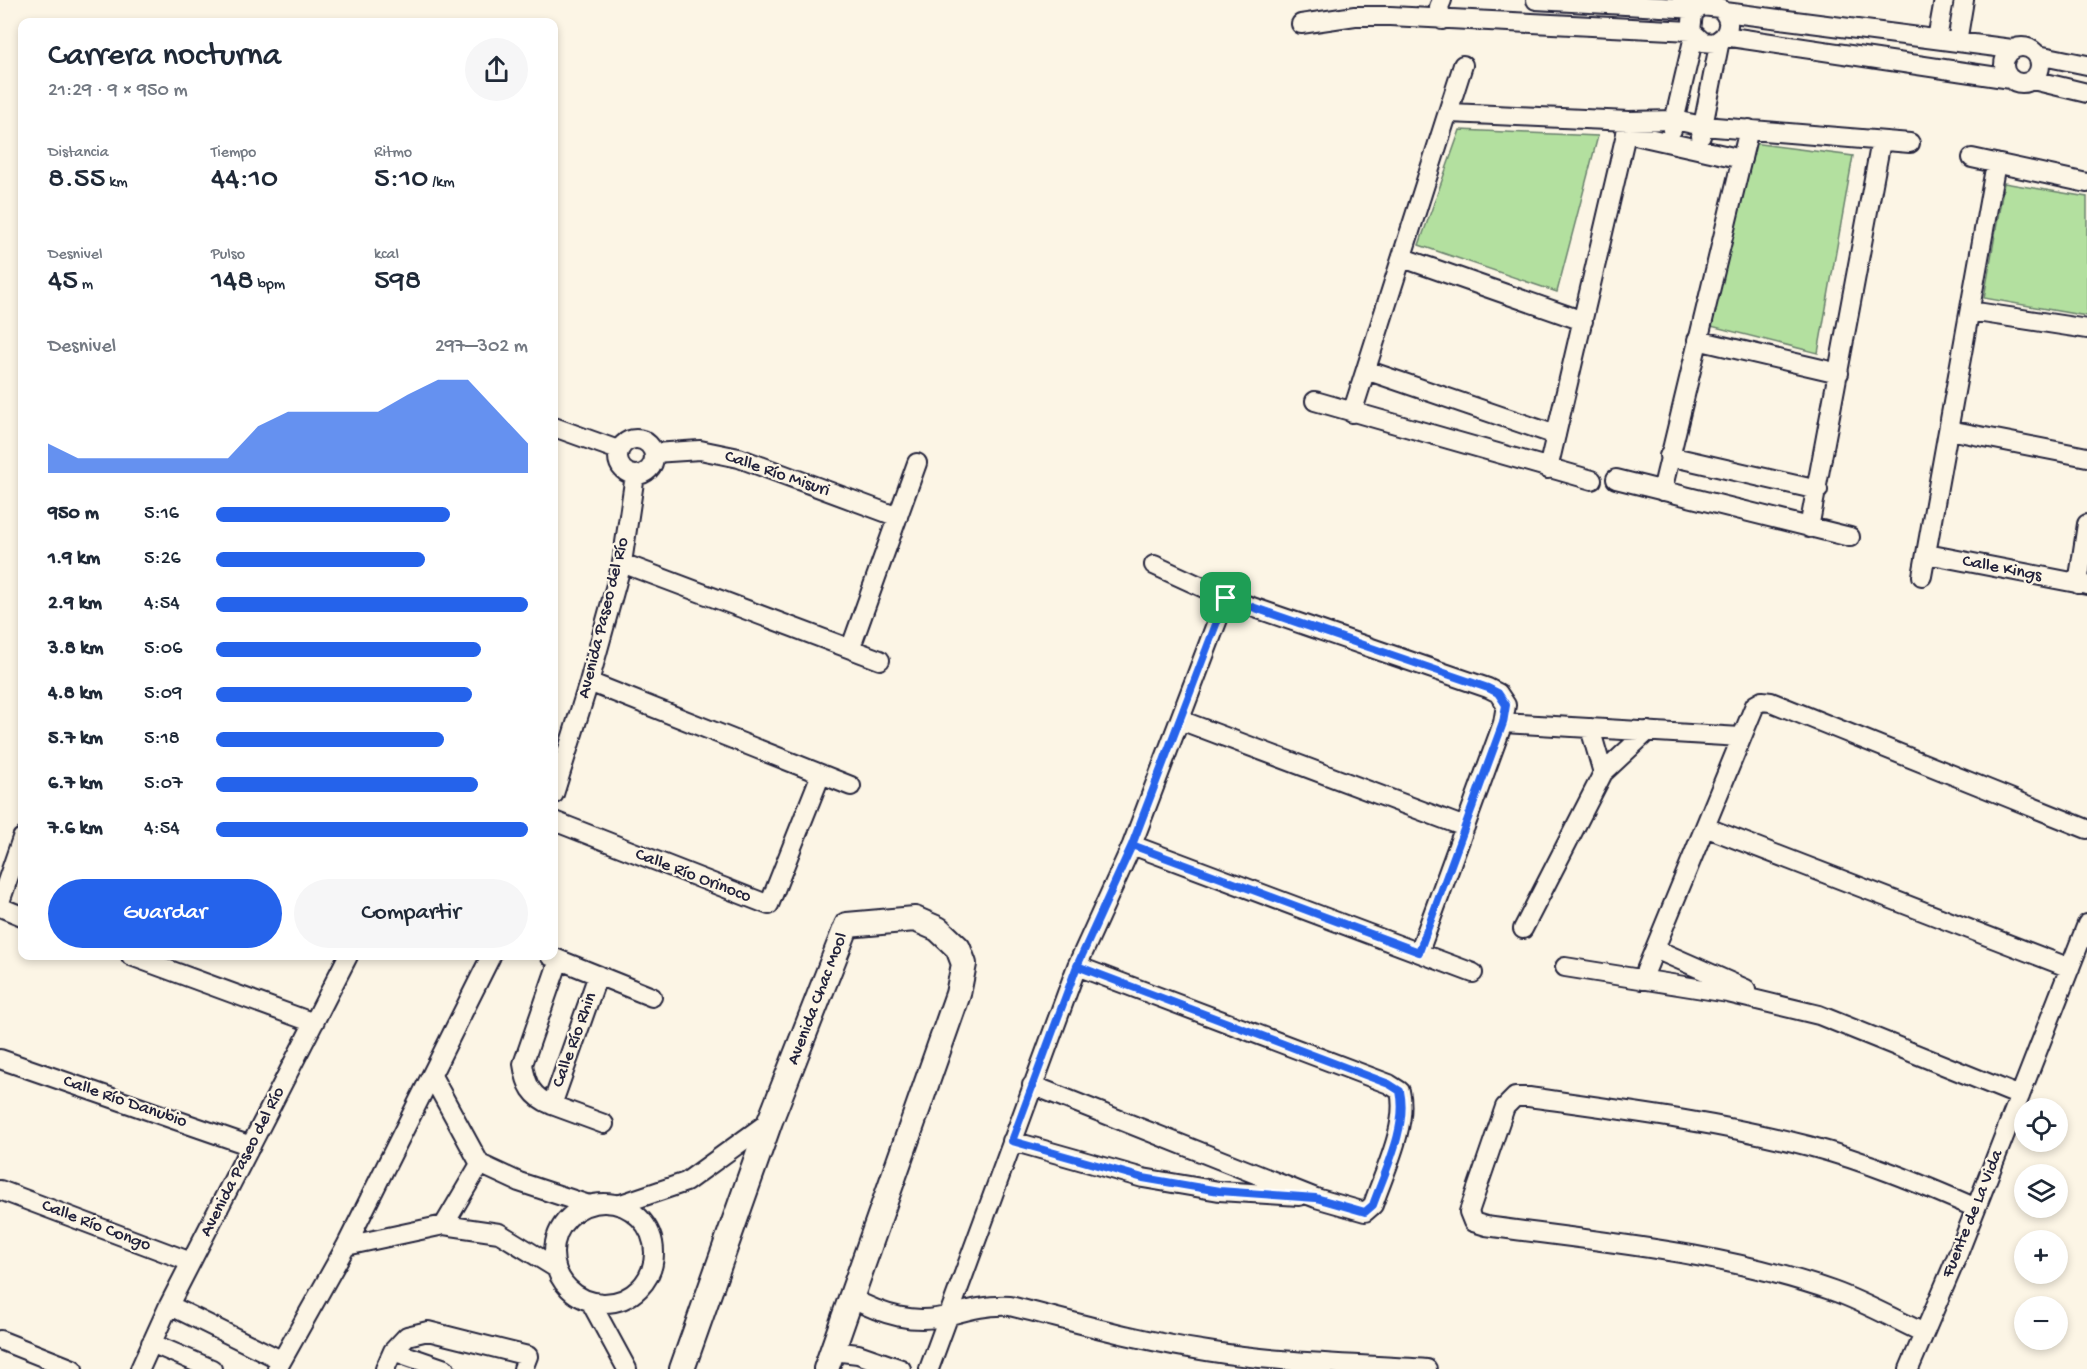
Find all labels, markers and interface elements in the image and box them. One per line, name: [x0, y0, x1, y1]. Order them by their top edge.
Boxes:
text: Carrera nocturna: [48, 38, 281, 76]
button: share: [465, 38, 528, 101]
text: 21:29 · 9 × 950 m: [48, 80, 188, 103]
text: Distancia: [48, 144, 109, 163]
text: Tiempo: [211, 144, 256, 163]
text: Ritmo: [374, 144, 412, 163]
text: 8.55: [48, 163, 105, 198]
text: 44:10: [211, 163, 278, 198]
text: 5:10: [374, 163, 428, 198]
text: km: [105, 174, 128, 193]
text: /km: [428, 174, 454, 193]
text: Desnivel: [48, 246, 102, 265]
text: Pulso: [211, 246, 245, 265]
text: kcal: [374, 246, 399, 265]
text: 45: [48, 265, 78, 300]
text: 148: [211, 265, 254, 300]
text: 598: [374, 265, 421, 300]
text: m: [78, 276, 93, 295]
text: bpm: [254, 276, 285, 295]
text: Desnivel: [48, 336, 116, 359]
text: 297–302 m: [435, 336, 528, 359]
street label: Calle Río Misuri: [722, 446, 832, 502]
text: 950 m: [48, 503, 99, 526]
text: 5:16: [144, 503, 179, 526]
street label: Avenida Paseo del Río: [574, 535, 634, 701]
text: 1.9 km: [48, 548, 100, 571]
text: 5:26: [144, 548, 181, 571]
street label: Calle Kings: [1961, 551, 2045, 587]
pin: [1200, 572, 1251, 623]
icon: arrive: [1209, 581, 1242, 614]
text: 2.9 km: [48, 593, 102, 616]
text: 4:54: [144, 593, 180, 616]
text: 3.8 km: [48, 638, 103, 661]
text: 5:06: [144, 638, 182, 661]
text: 4.8 km: [48, 683, 103, 706]
text: 5:09: [144, 683, 182, 706]
text: 5.7 km: [48, 728, 103, 751]
text: 5:18: [144, 728, 180, 751]
text: 6.7 km: [48, 773, 103, 796]
text: 5:07: [144, 773, 183, 796]
text: 7.6 km: [48, 818, 103, 841]
text: 4:54: [144, 818, 180, 841]
street label: Calle Río Orinoco: [632, 844, 754, 908]
button: Guardar: [48, 879, 282, 948]
button: Compartir: [294, 879, 528, 948]
street label: Avenida Chac Mool: [783, 930, 853, 1068]
street label: Calle Río Rhin: [548, 989, 602, 1090]
street label: Calle Río Danubio: [60, 1071, 190, 1133]
street label: Avenida Paseo del Río: [196, 1084, 290, 1240]
map controls: [2014, 1098, 2068, 1350]
button: locate: [2014, 1098, 2068, 1152]
street label: Fuente de La Vida: [1937, 1146, 2009, 1282]
button: layers: [2014, 1164, 2068, 1218]
street label: Calle Río Congo: [38, 1196, 154, 1256]
button: +: [2014, 1230, 2068, 1284]
button: −: [2014, 1296, 2068, 1350]

